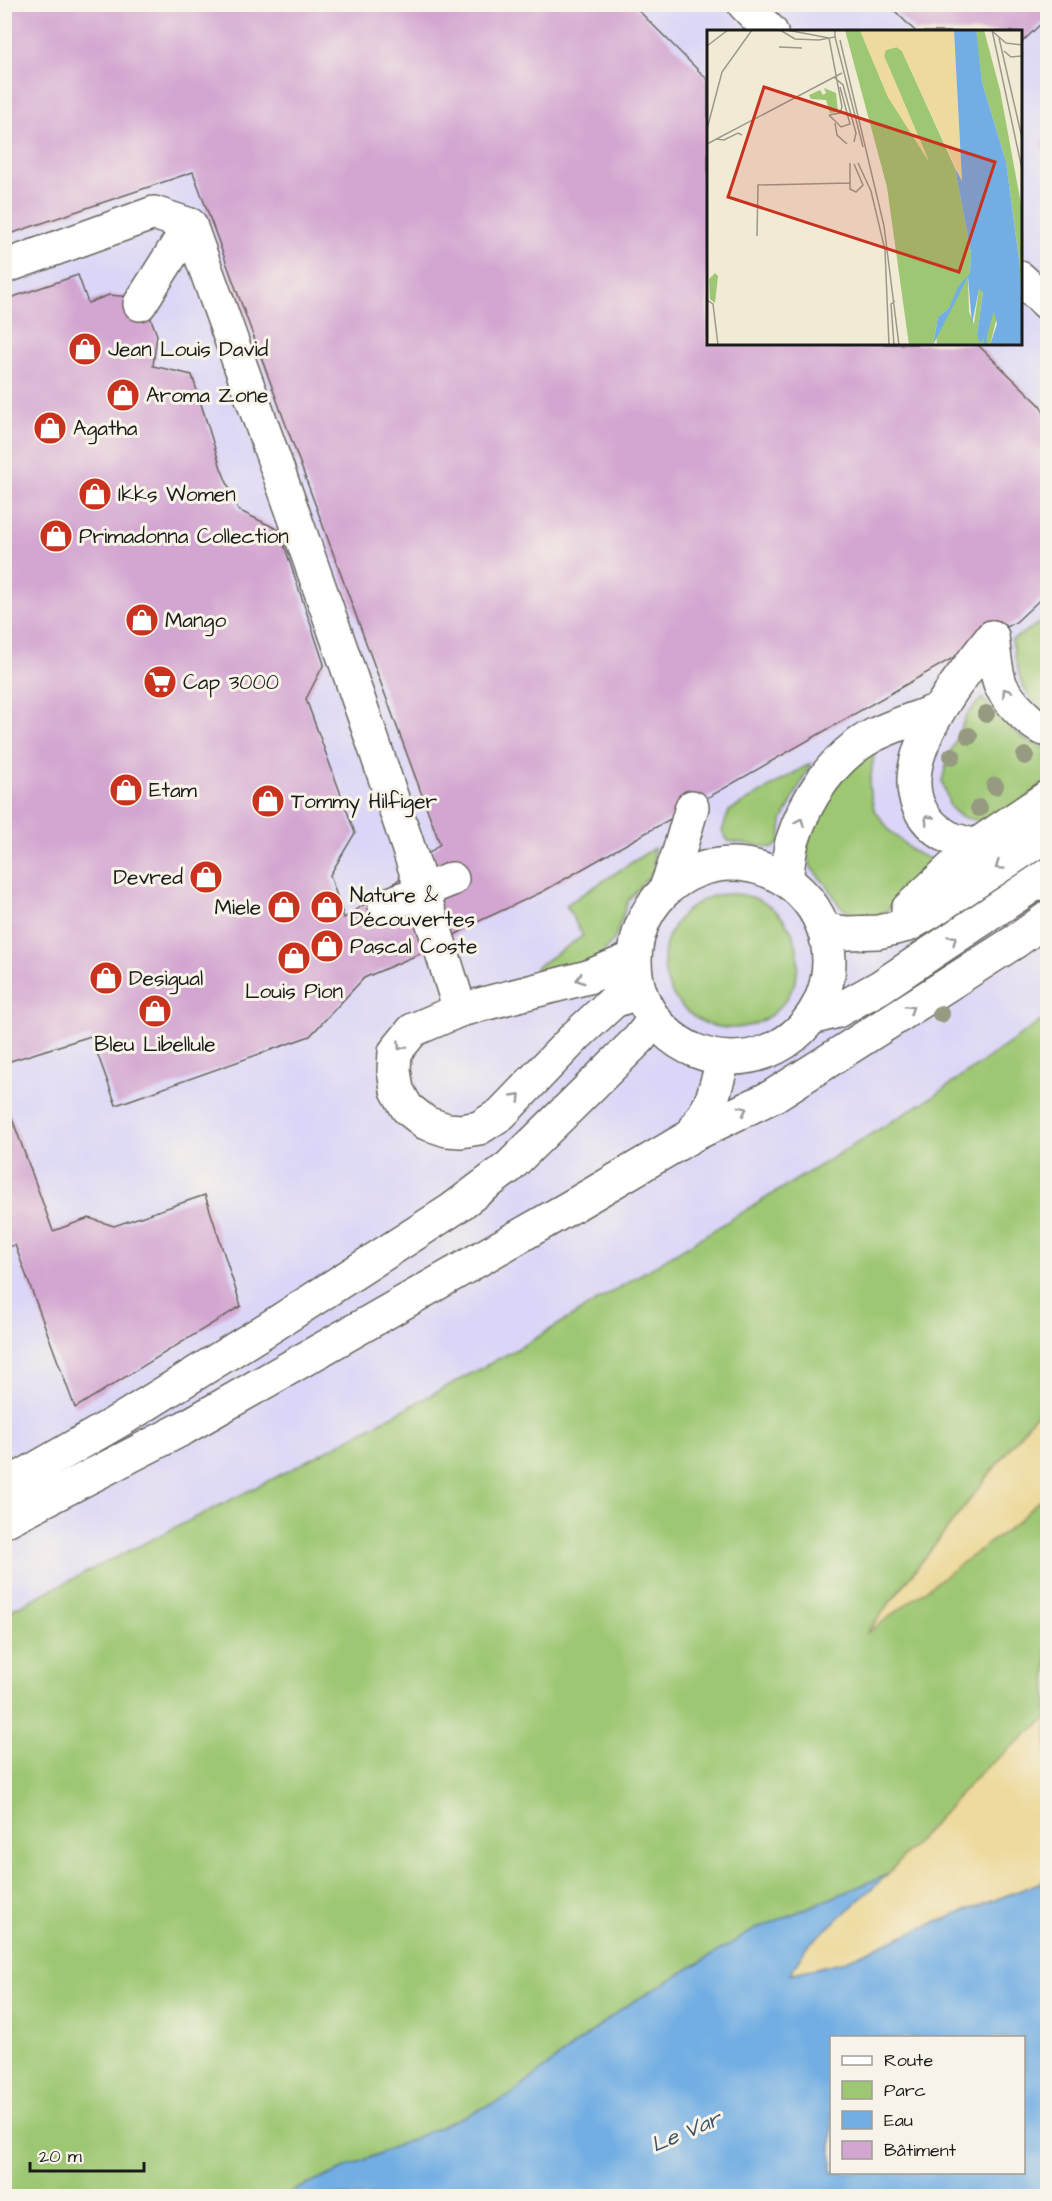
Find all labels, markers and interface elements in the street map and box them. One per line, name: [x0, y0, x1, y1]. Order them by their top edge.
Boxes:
inset map: [707, 30, 1022, 345]
shop icon: Jean Louis David: [67, 331, 103, 367]
place label: Jean Louis David: [108, 335, 269, 364]
shop icon: Aroma Zone: [105, 377, 141, 413]
place label: Aroma Zone: [146, 381, 268, 410]
shop icon: Agatha: [32, 410, 68, 446]
place label: Agatha: [73, 414, 138, 445]
shop icon: Ikks Women: [77, 476, 113, 512]
place label: Ikks Women: [118, 480, 236, 509]
shop icon: Primadonna Collection: [38, 518, 74, 554]
place label: Primadonna Collection: [79, 522, 289, 551]
shop icon: Mango: [124, 602, 160, 638]
place label: Mango: [165, 606, 226, 637]
supermarket icon: Cap 3000: [142, 664, 178, 700]
place label: Cap 3000: [183, 668, 279, 698]
one-way arrow: [1002, 688, 1014, 698]
shop icon: Etam: [108, 772, 144, 808]
place label: Etam: [149, 776, 198, 805]
shop icon: Tommy Hilfiger: [250, 783, 286, 819]
place label: Tommy Hilfiger: [291, 787, 438, 818]
one-way arrow: [925, 815, 936, 826]
one-way arrow: [793, 818, 806, 828]
shop icon: Devred: [188, 859, 224, 895]
one-way arrow: [995, 859, 1006, 870]
place label: Devred: [113, 863, 183, 892]
place label: Nature & Découvertes: [350, 881, 475, 934]
shop icon: Miele: [266, 889, 302, 925]
shop icon: Nature & Découvertes: [309, 889, 345, 925]
place label: Miele: [214, 893, 261, 922]
shop icon: Pascal Coste: [309, 928, 345, 964]
place label: Pascal Coste: [350, 932, 477, 961]
one-way arrow: [947, 936, 958, 947]
shop icon: Louis Pion: [276, 940, 312, 976]
shop icon: Desigual: [88, 960, 124, 996]
place label: Desigual: [129, 964, 203, 995]
one-way arrow: [575, 972, 586, 984]
place label: Louis Pion: [245, 977, 343, 1006]
shop icon: Bleu Libellule: [137, 993, 173, 1029]
one-way arrow: [903, 1005, 914, 1016]
place label: Bleu Libellule: [94, 1030, 216, 1059]
one-way arrow: [397, 1039, 408, 1050]
one-way arrow: [510, 1094, 521, 1104]
one-way arrow: [737, 1106, 748, 1118]
legend: [830, 2036, 1025, 2174]
text: Route: [884, 2048, 933, 2073]
text: Parc: [884, 2078, 926, 2103]
water label: Le Var: [646, 2102, 728, 2161]
text: Eau: [884, 2108, 913, 2133]
scale bar: [30, 2135, 144, 2173]
text: Bâtiment: [884, 2138, 957, 2163]
text: 20 m: [39, 2144, 82, 2169]

